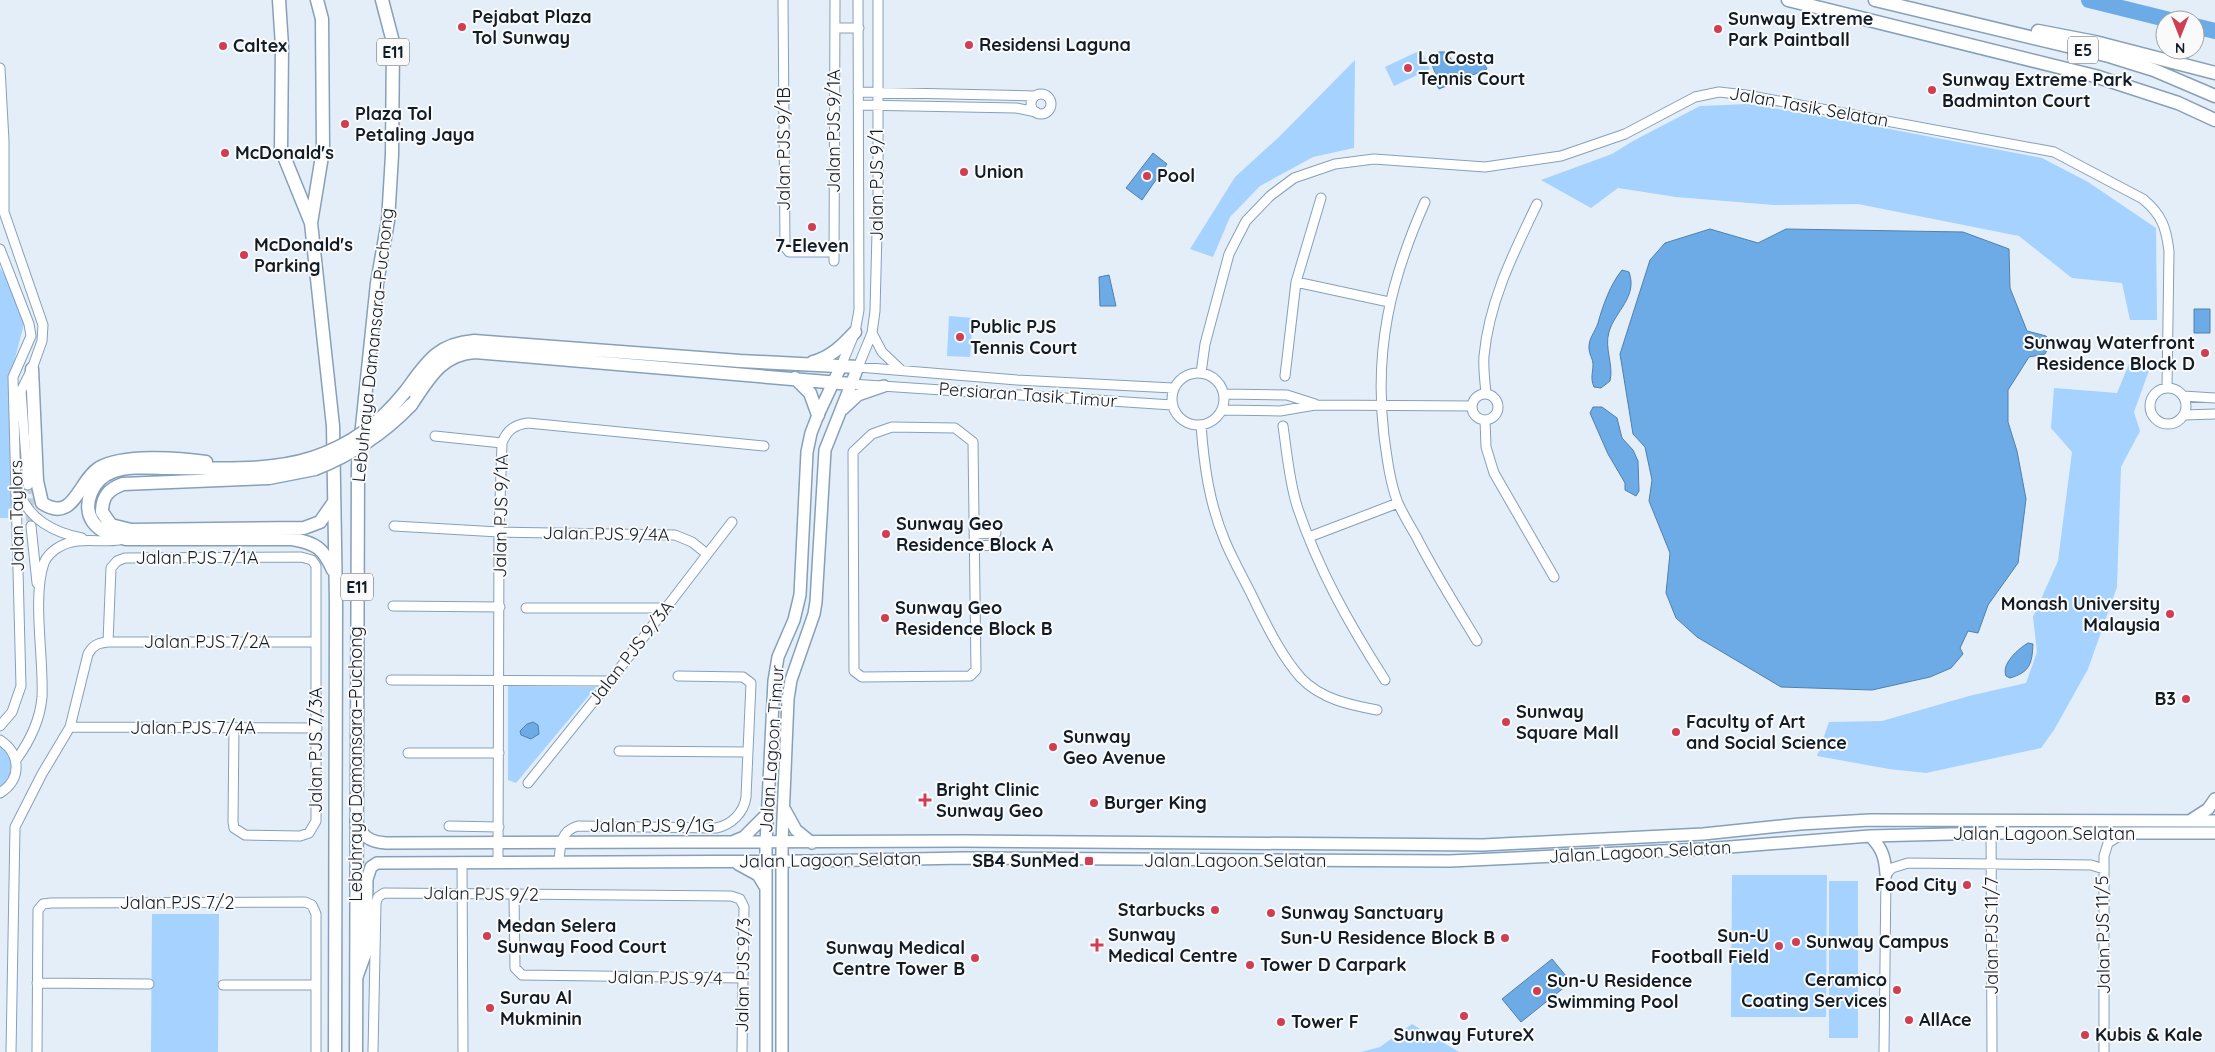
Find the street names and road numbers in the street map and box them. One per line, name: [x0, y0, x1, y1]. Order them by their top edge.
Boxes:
road number: E5: [2068, 36, 2098, 64]
road number: E11: [377, 38, 409, 66]
street label: Jalan PJS 9/1A: [822, 69, 845, 193]
street label: Jalan Tasik Selatan: [1728, 81, 1890, 132]
street label: Jalan PJS 9/1B: [772, 87, 795, 211]
street label: Jalan PJS 9/1: [865, 129, 888, 241]
street label: Lebuhraya Damansara–Puchong: [347, 207, 398, 483]
street label: Persiaran Tasik Timur: [938, 377, 1118, 412]
street label: Jalan PJS 9/1A: [488, 453, 513, 578]
street label: Jalan Taylors: [4, 460, 29, 572]
street label: Jalan PJS 9/4A: [542, 521, 670, 546]
street label: Jalan PJS 7/1A: [135, 546, 259, 569]
road number: E11: [341, 574, 373, 600]
street label: Jalan PJS 9/3A: [583, 595, 679, 710]
street label: Lebuhraya Damansara–Puchong: [344, 626, 367, 902]
street label: Jalan PJS 7/2A: [144, 630, 271, 653]
street label: Jalan Lagoon Timur: [754, 664, 789, 834]
street label: Jalan PJS 7/3A: [304, 687, 327, 813]
street label: Jalan PJS 7/4A: [130, 716, 256, 739]
street label: Jalan PJS 9/1G: [590, 814, 714, 837]
street label: Jalan Lagoon Selatan: [1953, 822, 2135, 845]
street label: Jalan Lagoon Selatan: [1548, 835, 1732, 868]
street label: Jalan Lagoon Selatan: [738, 846, 922, 873]
street label: Jalan Lagoon Selatan: [1144, 849, 1326, 872]
street label: Jalan PJS 11/5: [2090, 875, 2115, 995]
street label: Jalan PJS 11/7: [1980, 877, 2003, 995]
street label: Jalan PJS 9/2: [423, 881, 539, 906]
street label: Jalan PJS 7/2: [120, 891, 234, 914]
street label: Jalan PJS 9/3: [730, 917, 755, 1033]
street label: Jalan PJS 9/4: [607, 965, 723, 990]

